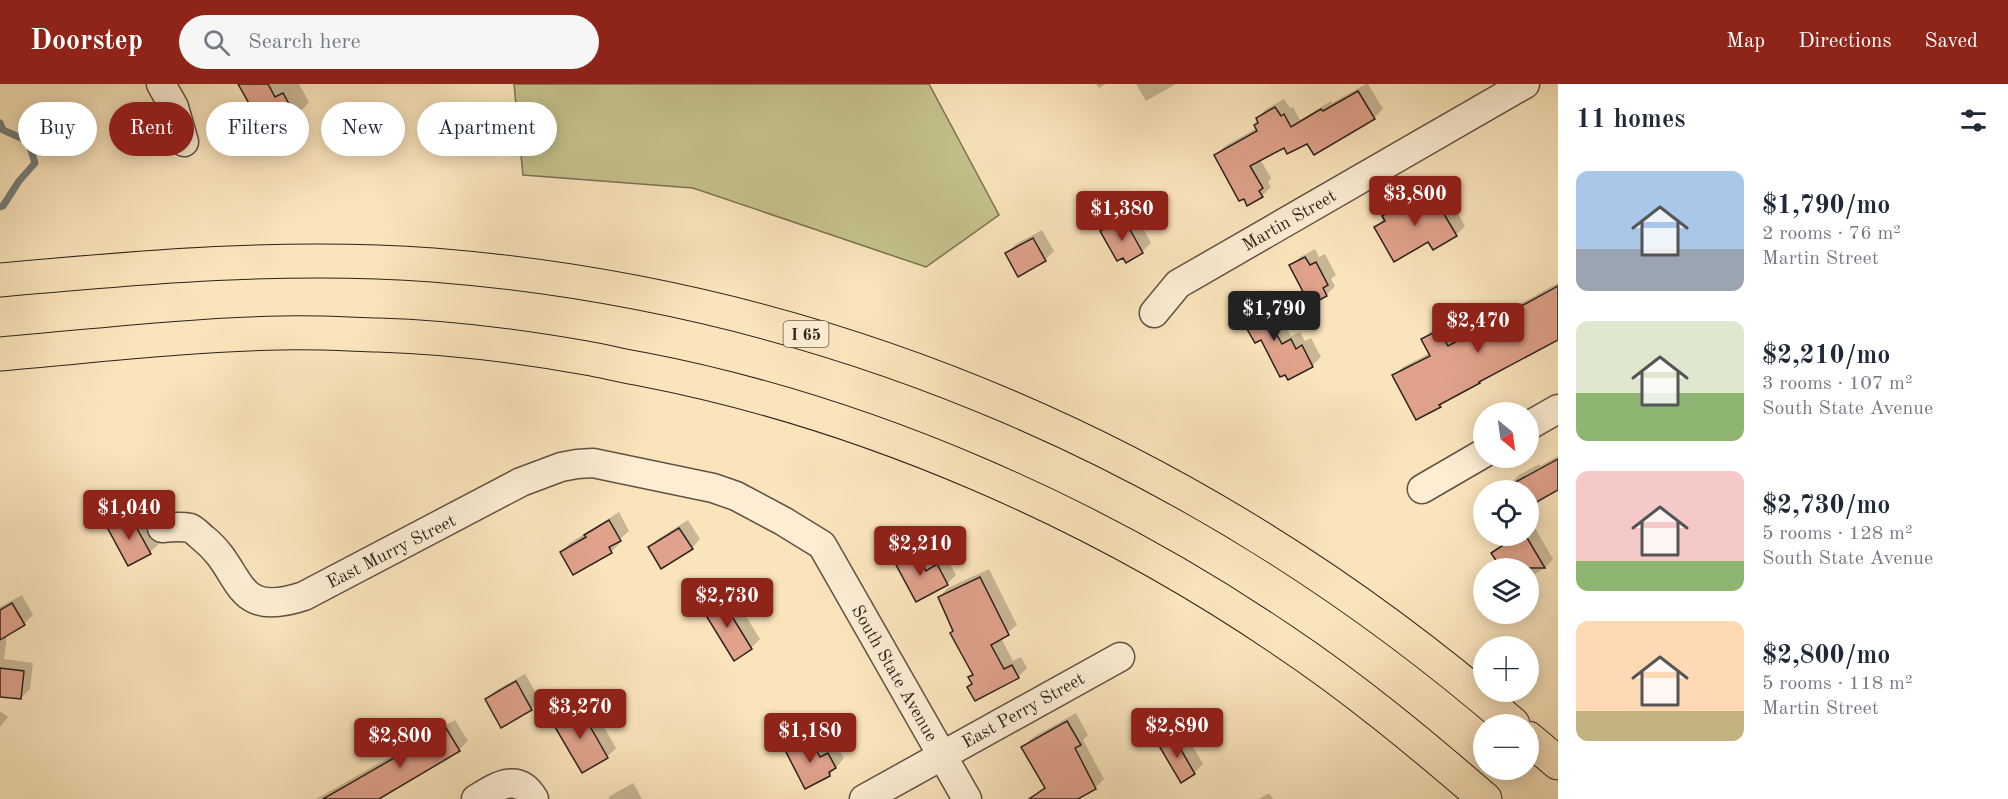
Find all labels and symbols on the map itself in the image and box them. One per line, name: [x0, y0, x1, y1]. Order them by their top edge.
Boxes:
pin: $3,800: [1366, 176, 1464, 227]
street label: Martin Street: [1240, 187, 1339, 255]
pin: $1,380: [1073, 191, 1171, 242]
pin: $1,790: [1225, 291, 1323, 342]
pin: $2,470: [1429, 303, 1527, 354]
road number: I 65: [784, 321, 828, 347]
north arrow: [1473, 402, 1539, 468]
pin: $1,040: [80, 490, 178, 541]
street label: East Murry Street: [324, 512, 459, 592]
pin: $2,210: [871, 526, 969, 577]
pin: $2,730: [678, 578, 776, 629]
street label: South State Avenue: [848, 602, 940, 745]
street label: East Perry Street: [959, 670, 1088, 752]
pin: $3,270: [531, 689, 629, 740]
pin: $2,890: [1128, 708, 1226, 759]
pin: $1,180: [761, 713, 859, 764]
pin: $2,800: [351, 718, 449, 769]

